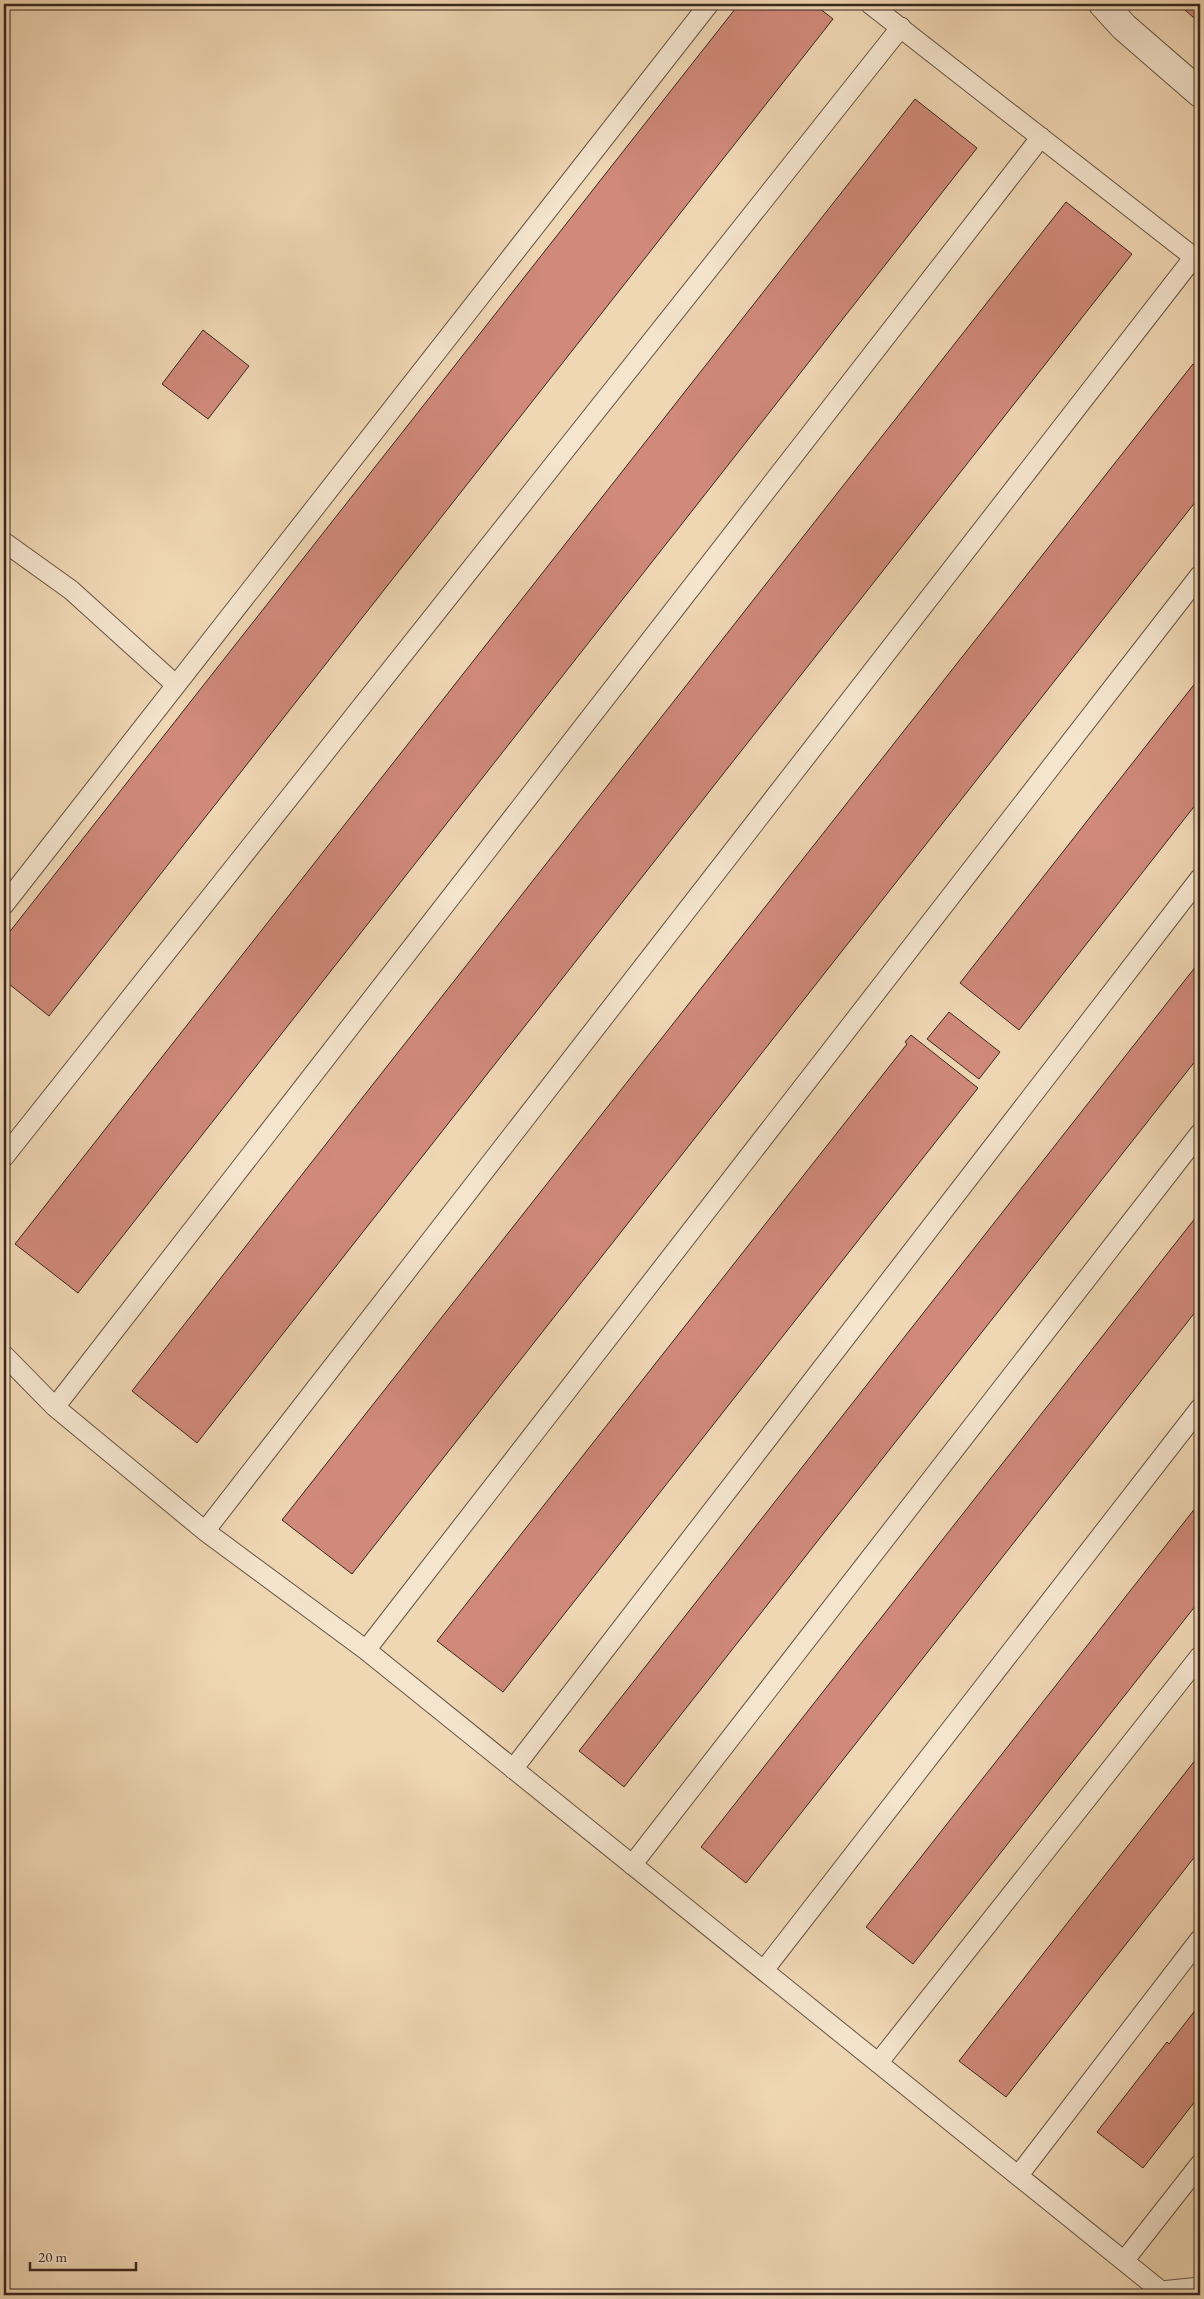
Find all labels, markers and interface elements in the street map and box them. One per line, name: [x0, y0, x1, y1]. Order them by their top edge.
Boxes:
scale bar: [30, 2239, 136, 2271]
text: 20 m: [38, 2247, 67, 2266]

